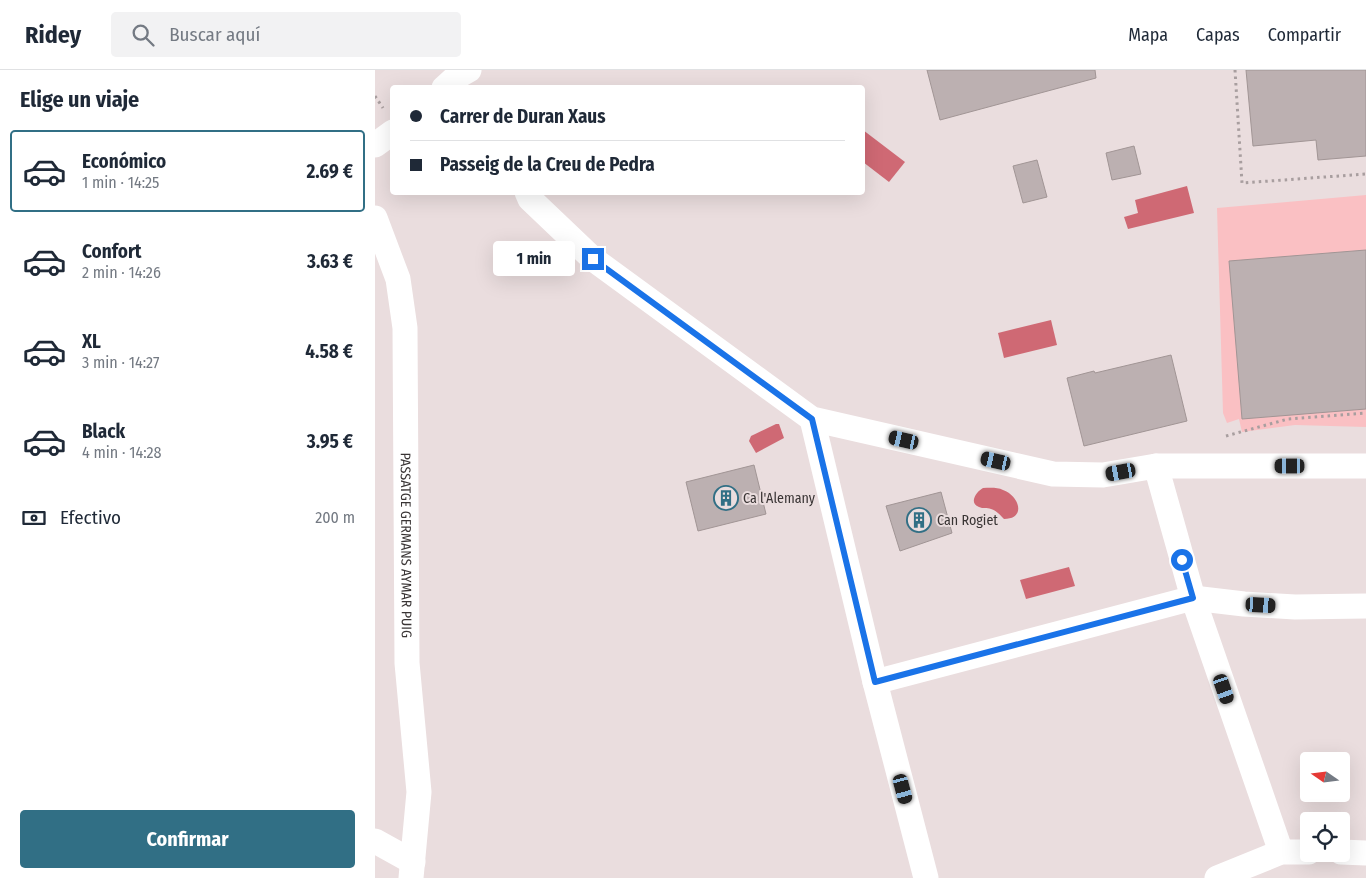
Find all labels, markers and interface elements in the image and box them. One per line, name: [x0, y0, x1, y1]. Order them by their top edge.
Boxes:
search box: [111, 12, 461, 57]
text: Ridey: [25, 21, 81, 49]
icon: search: [129, 21, 157, 49]
text: Buscar aquí: [169, 23, 260, 46]
text: Mapa: [1128, 24, 1168, 46]
text: Capas: [1196, 24, 1240, 46]
text: Compartir: [1268, 24, 1341, 46]
text: Elige un viaje: [20, 86, 139, 113]
text: Carrer de Duran Xaus: [440, 105, 606, 128]
icon: car: [22, 149, 67, 194]
text: Económico: [82, 150, 166, 173]
text: Passeig de la Creu de Pedra: [440, 153, 655, 176]
text: 2.69 €: [306, 160, 353, 183]
text: 1 min · 14:25: [82, 173, 159, 192]
icon: car: [22, 239, 67, 284]
text: Confort: [82, 240, 142, 263]
callout: 1 min: [493, 242, 575, 276]
route end: [582, 248, 604, 270]
text: 1 min: [517, 249, 551, 268]
text: 3.63 €: [307, 250, 353, 273]
text: 2 min · 14:26: [82, 263, 161, 282]
icon: car: [22, 329, 67, 374]
text: XL: [82, 330, 101, 353]
text: 4.58 €: [305, 340, 353, 363]
text: 3 min · 14:27: [82, 353, 159, 372]
icon: car: [22, 419, 67, 464]
text: Black: [82, 420, 125, 443]
car: [887, 429, 920, 451]
text: 3.95 €: [307, 430, 353, 453]
text: 4 min · 14:28: [82, 443, 162, 462]
car: [979, 450, 1012, 472]
street label: PASSATGE GERMANS AYMAR PUIG: [397, 453, 415, 638]
car: [1275, 459, 1305, 474]
car: [1104, 462, 1137, 482]
building icon: Ca l'Alemany: [713, 485, 739, 511]
place label: Ca l'Alemany: [743, 490, 816, 507]
icon: cash: [20, 504, 48, 532]
text: Efectivo: [60, 506, 121, 529]
building icon: Can Rogiet: [906, 507, 932, 533]
text: 200 m: [315, 508, 355, 527]
place label: Can Rogiet: [937, 512, 998, 529]
route start: [1171, 549, 1193, 571]
car: [1245, 597, 1276, 613]
car: [1212, 672, 1235, 706]
north arrow: [1300, 752, 1350, 802]
map controls: [1300, 752, 1350, 862]
car: [891, 773, 914, 805]
button: Confirmar: [20, 810, 355, 868]
button: locate: [1300, 812, 1350, 862]

